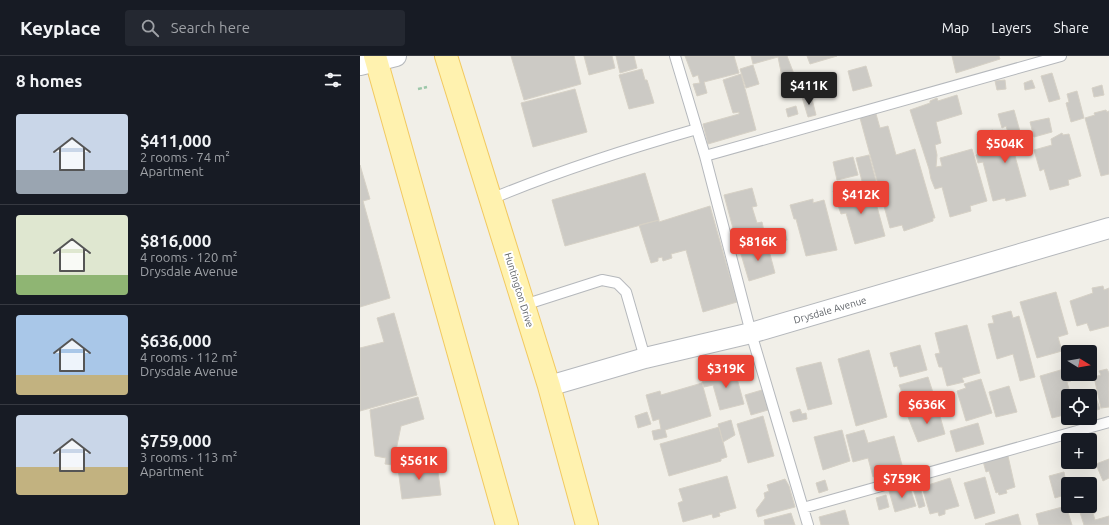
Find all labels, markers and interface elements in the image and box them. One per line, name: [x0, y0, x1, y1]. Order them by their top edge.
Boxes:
search box: [125, 10, 405, 46]
text: Keyplace: [20, 17, 101, 39]
icon: search: [139, 17, 161, 39]
text: Search here: [171, 19, 250, 36]
text: Map: [942, 20, 969, 36]
text: Layers: [991, 20, 1031, 36]
text: Share: [1053, 20, 1089, 36]
icon: filters: [322, 69, 344, 91]
text: 8 homes: [16, 71, 82, 90]
pin: $411K: [781, 72, 837, 106]
text: $411K: [790, 78, 828, 92]
icon: home: [48, 130, 96, 178]
pin: $504K: [977, 130, 1033, 164]
text: $411,000: [140, 131, 211, 150]
text: $504K: [986, 136, 1024, 150]
text: 2 rooms · 74 m²: [140, 150, 230, 164]
text: Apartment: [140, 164, 204, 178]
pin: $412K: [833, 181, 889, 215]
text: $412K: [842, 187, 880, 201]
pin: $816K: [730, 228, 786, 262]
icon: home: [48, 231, 96, 279]
text: $816,000: [140, 231, 211, 250]
text: $816K: [739, 234, 777, 248]
text: 4 rooms · 120 m²: [140, 250, 237, 264]
street label: Huntington Drive: [502, 251, 536, 329]
text: Drysdale Avenue: [140, 264, 238, 278]
street label: Drysdale Avenue: [792, 294, 868, 326]
icon: home: [48, 331, 96, 379]
text: $636,000: [140, 331, 211, 350]
north arrow: [1061, 345, 1097, 381]
map controls: [1061, 345, 1097, 513]
text: 4 rooms · 112 m²: [140, 350, 237, 364]
pin: $319K: [698, 355, 754, 389]
text: $319K: [707, 361, 745, 375]
text: Drysdale Avenue: [140, 364, 238, 378]
button: locate: [1061, 389, 1097, 425]
pin: $636K: [899, 391, 955, 425]
text: $636K: [908, 397, 946, 411]
icon: home: [48, 431, 96, 479]
text: $759,000: [140, 431, 211, 450]
button: +: [1061, 433, 1097, 469]
pin: $561K: [391, 447, 447, 481]
text: 3 rooms · 113 m²: [140, 450, 237, 464]
text: $561K: [400, 453, 438, 467]
text: Apartment: [140, 464, 204, 478]
pin: $759K: [874, 465, 930, 499]
text: $759K: [883, 471, 921, 485]
button: −: [1061, 477, 1097, 513]

